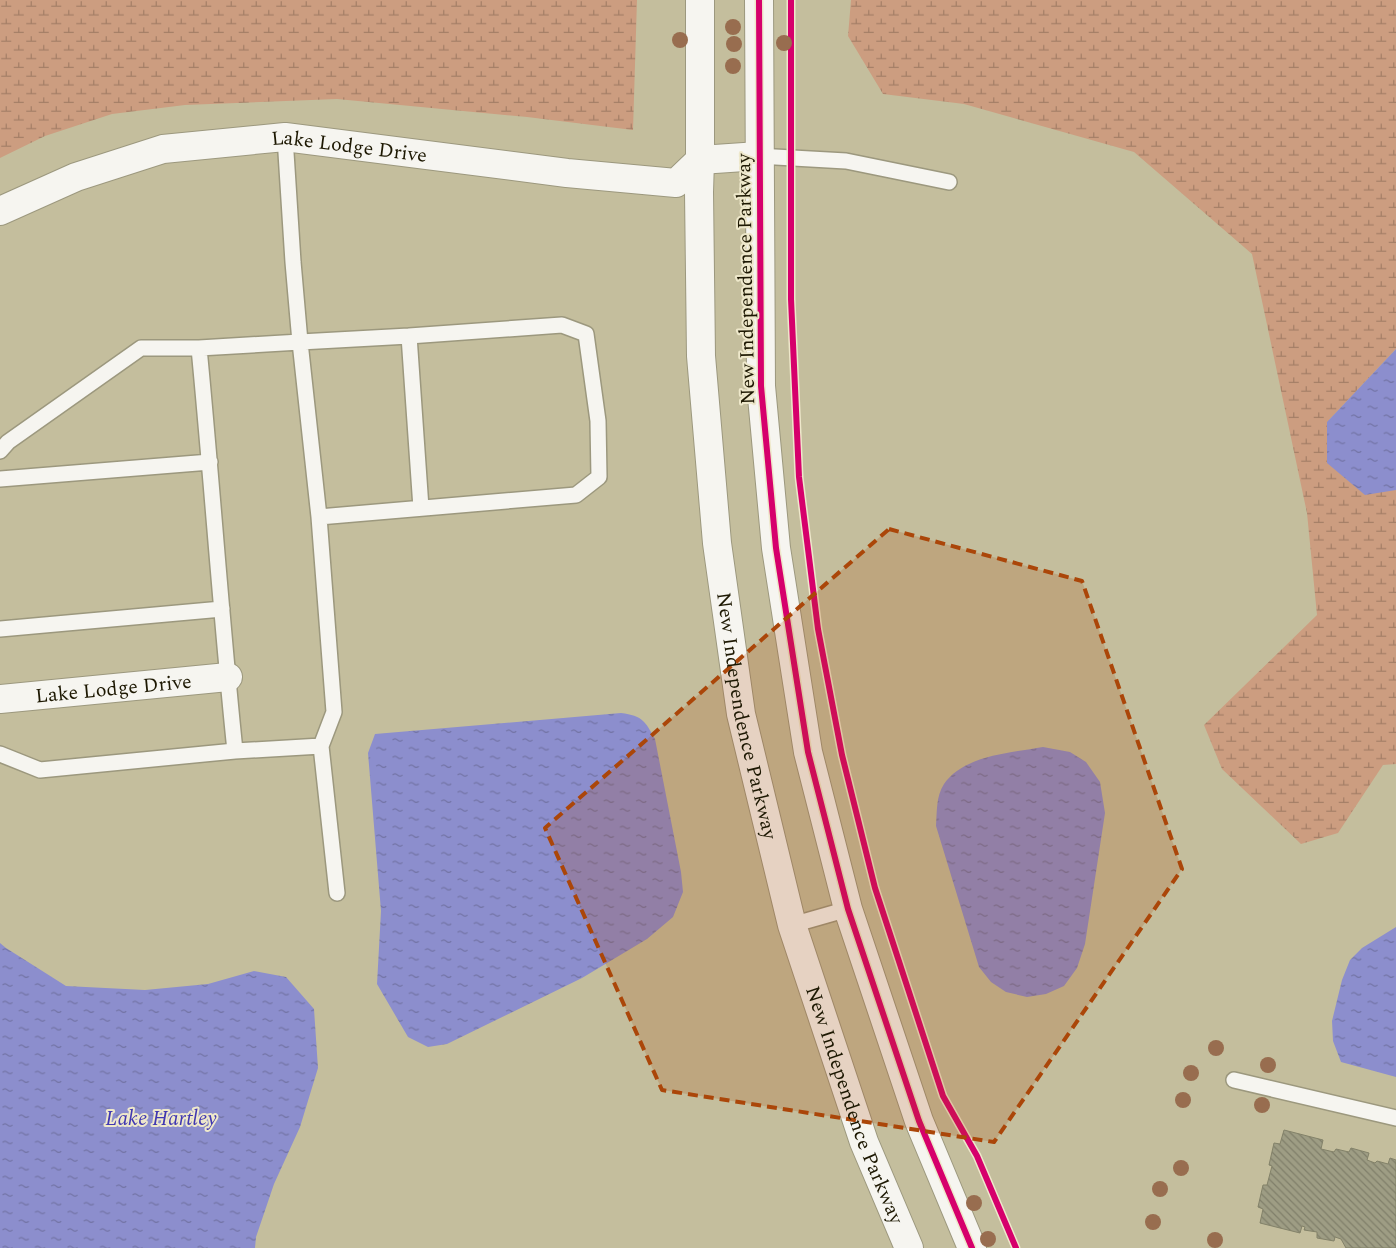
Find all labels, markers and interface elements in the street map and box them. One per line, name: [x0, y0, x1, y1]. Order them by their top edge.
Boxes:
street label: Lake Lodge Drive: [270, 123, 429, 171]
street label: New Independence Parkway: [729, 152, 763, 405]
street label: New Independence Parkway: [708, 590, 785, 844]
street label: Lake Lodge Drive: [34, 667, 193, 712]
street label: New Independence Parkway: [797, 982, 912, 1230]
water label: Lake Hartley: [105, 1103, 217, 1135]

